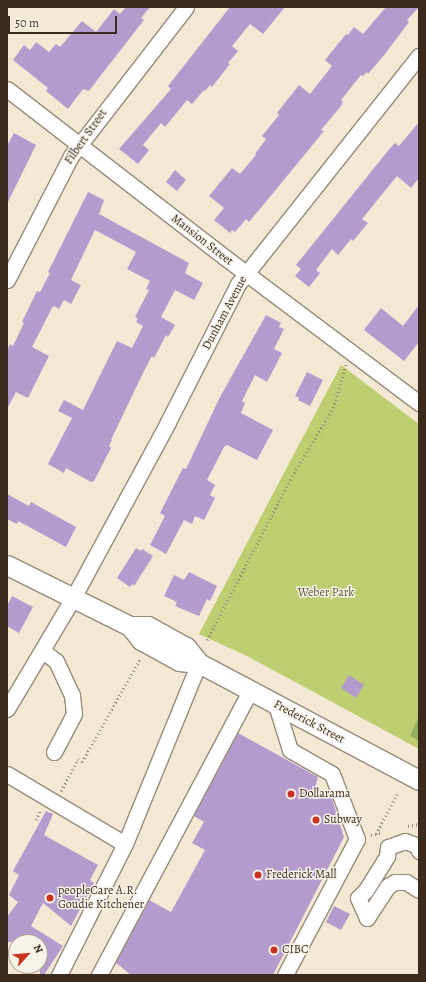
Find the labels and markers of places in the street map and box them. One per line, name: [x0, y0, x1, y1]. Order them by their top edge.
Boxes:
place label: Dollarama: [299, 787, 351, 801]
marker: Dollarama: [286, 789, 296, 799]
place label: Subway: [324, 813, 362, 827]
marker: Subway: [311, 815, 321, 825]
place label: Frederick Mall: [266, 868, 336, 882]
marker: Frederick Mall: [253, 870, 263, 880]
place label: peopleCare A.R. Goudie Kitchener: [58, 884, 144, 912]
marker: peopleCare A.R. Goudie Kitchener: [45, 893, 55, 903]
place label: CIBC: [282, 943, 309, 957]
marker: CIBC: [269, 945, 279, 955]

